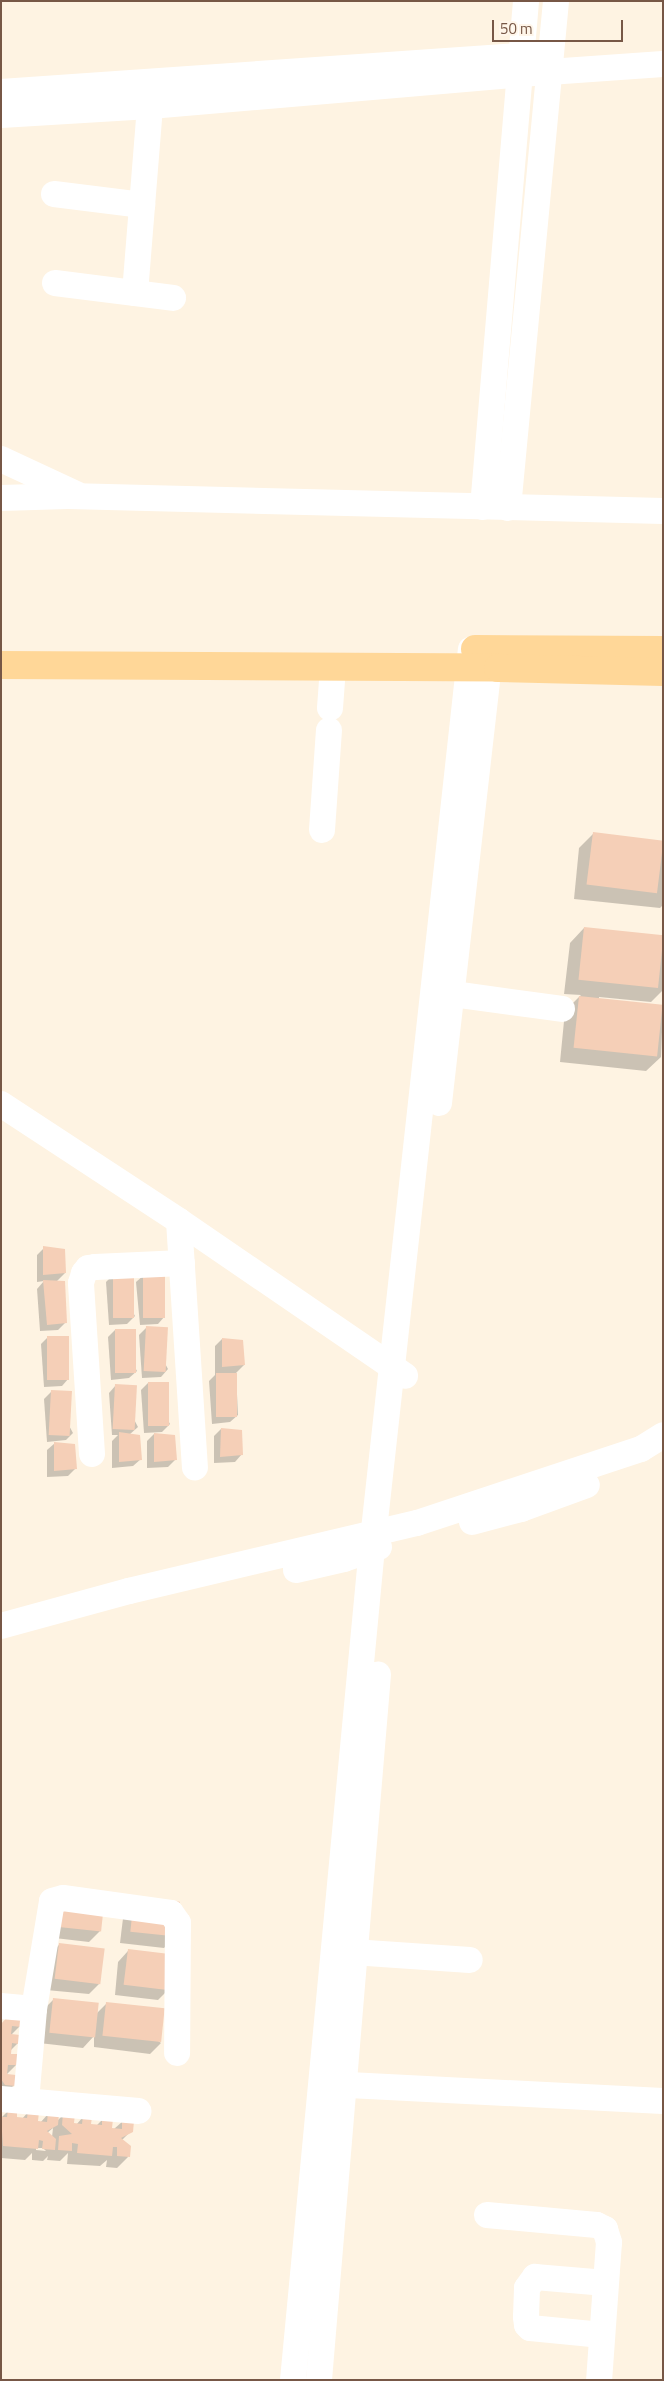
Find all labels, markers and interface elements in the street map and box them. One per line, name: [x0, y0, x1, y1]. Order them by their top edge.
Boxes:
scale bar: [494, 10, 625, 42]
text: 50 m: [500, 17, 533, 40]

